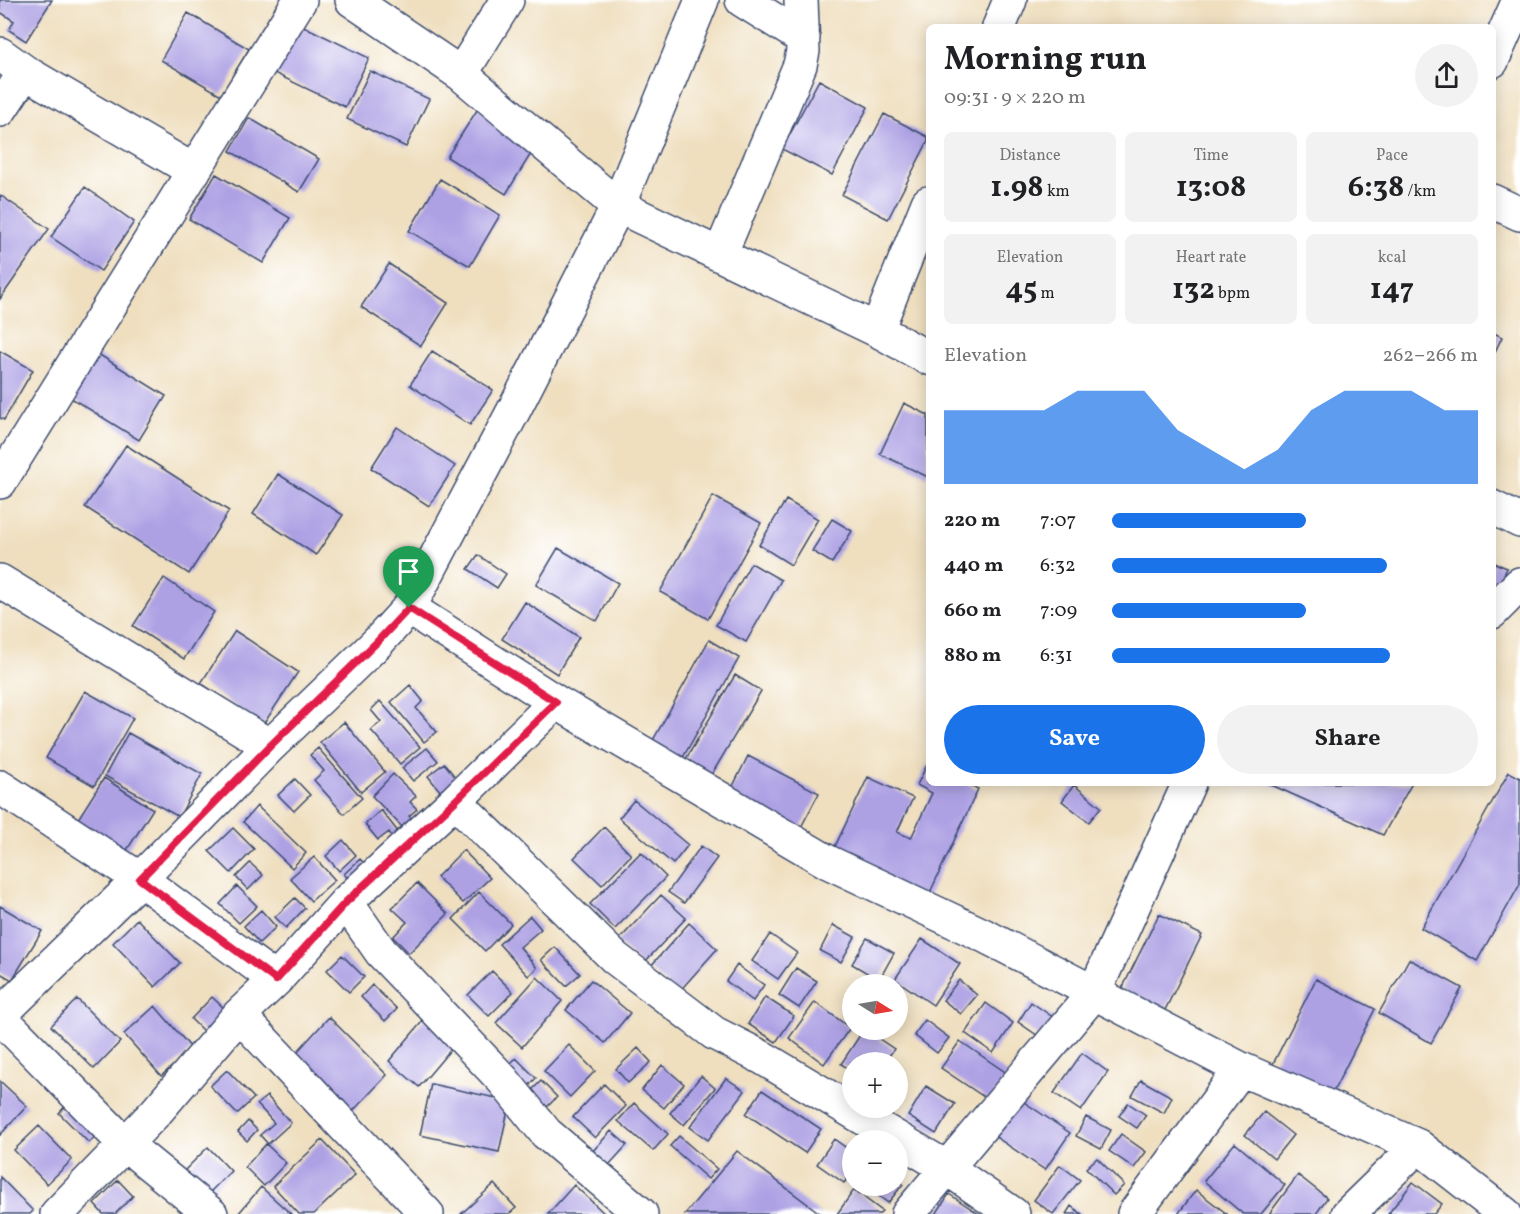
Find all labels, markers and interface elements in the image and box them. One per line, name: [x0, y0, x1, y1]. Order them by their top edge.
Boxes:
text: Morning run: [944, 38, 1147, 84]
button: share: [1415, 44, 1478, 107]
text: 09:31 · 9 × 220 m: [944, 84, 1086, 112]
text: Distance: [999, 145, 1061, 167]
text: Time: [1193, 145, 1229, 167]
text: Pace: [1376, 145, 1408, 167]
text: 1.98: [990, 167, 1044, 209]
text: 13:08: [1176, 167, 1246, 209]
text: 6:38: [1348, 167, 1404, 209]
text: km: [1044, 181, 1070, 203]
text: /km: [1404, 181, 1436, 203]
text: Elevation: [997, 247, 1063, 269]
text: Heart rate: [1176, 247, 1246, 269]
text: kcal: [1378, 247, 1406, 269]
text: 45: [1005, 269, 1037, 311]
text: 132: [1172, 269, 1215, 311]
text: 147: [1370, 269, 1414, 311]
text: m: [1037, 283, 1055, 305]
text: bpm: [1215, 283, 1250, 305]
text: Elevation: [944, 342, 1027, 370]
text: 262–266 m: [1382, 342, 1478, 370]
text: 220 m: [944, 507, 1000, 535]
text: 7:07: [1040, 507, 1076, 535]
pin: [383, 546, 434, 608]
text: 440 m: [944, 552, 1004, 580]
text: 6:32: [1040, 552, 1076, 580]
icon: arrive: [392, 555, 425, 588]
text: 660 m: [944, 597, 1002, 625]
text: 7:09: [1040, 597, 1077, 625]
text: 880 m: [944, 642, 1001, 670]
text: 6:31: [1040, 642, 1073, 670]
button: Save: [944, 705, 1205, 774]
button: Share: [1217, 705, 1478, 774]
north arrow: [842, 974, 908, 1040]
map controls: [842, 974, 908, 1196]
button: +: [842, 1052, 908, 1118]
button: −: [842, 1130, 908, 1196]

